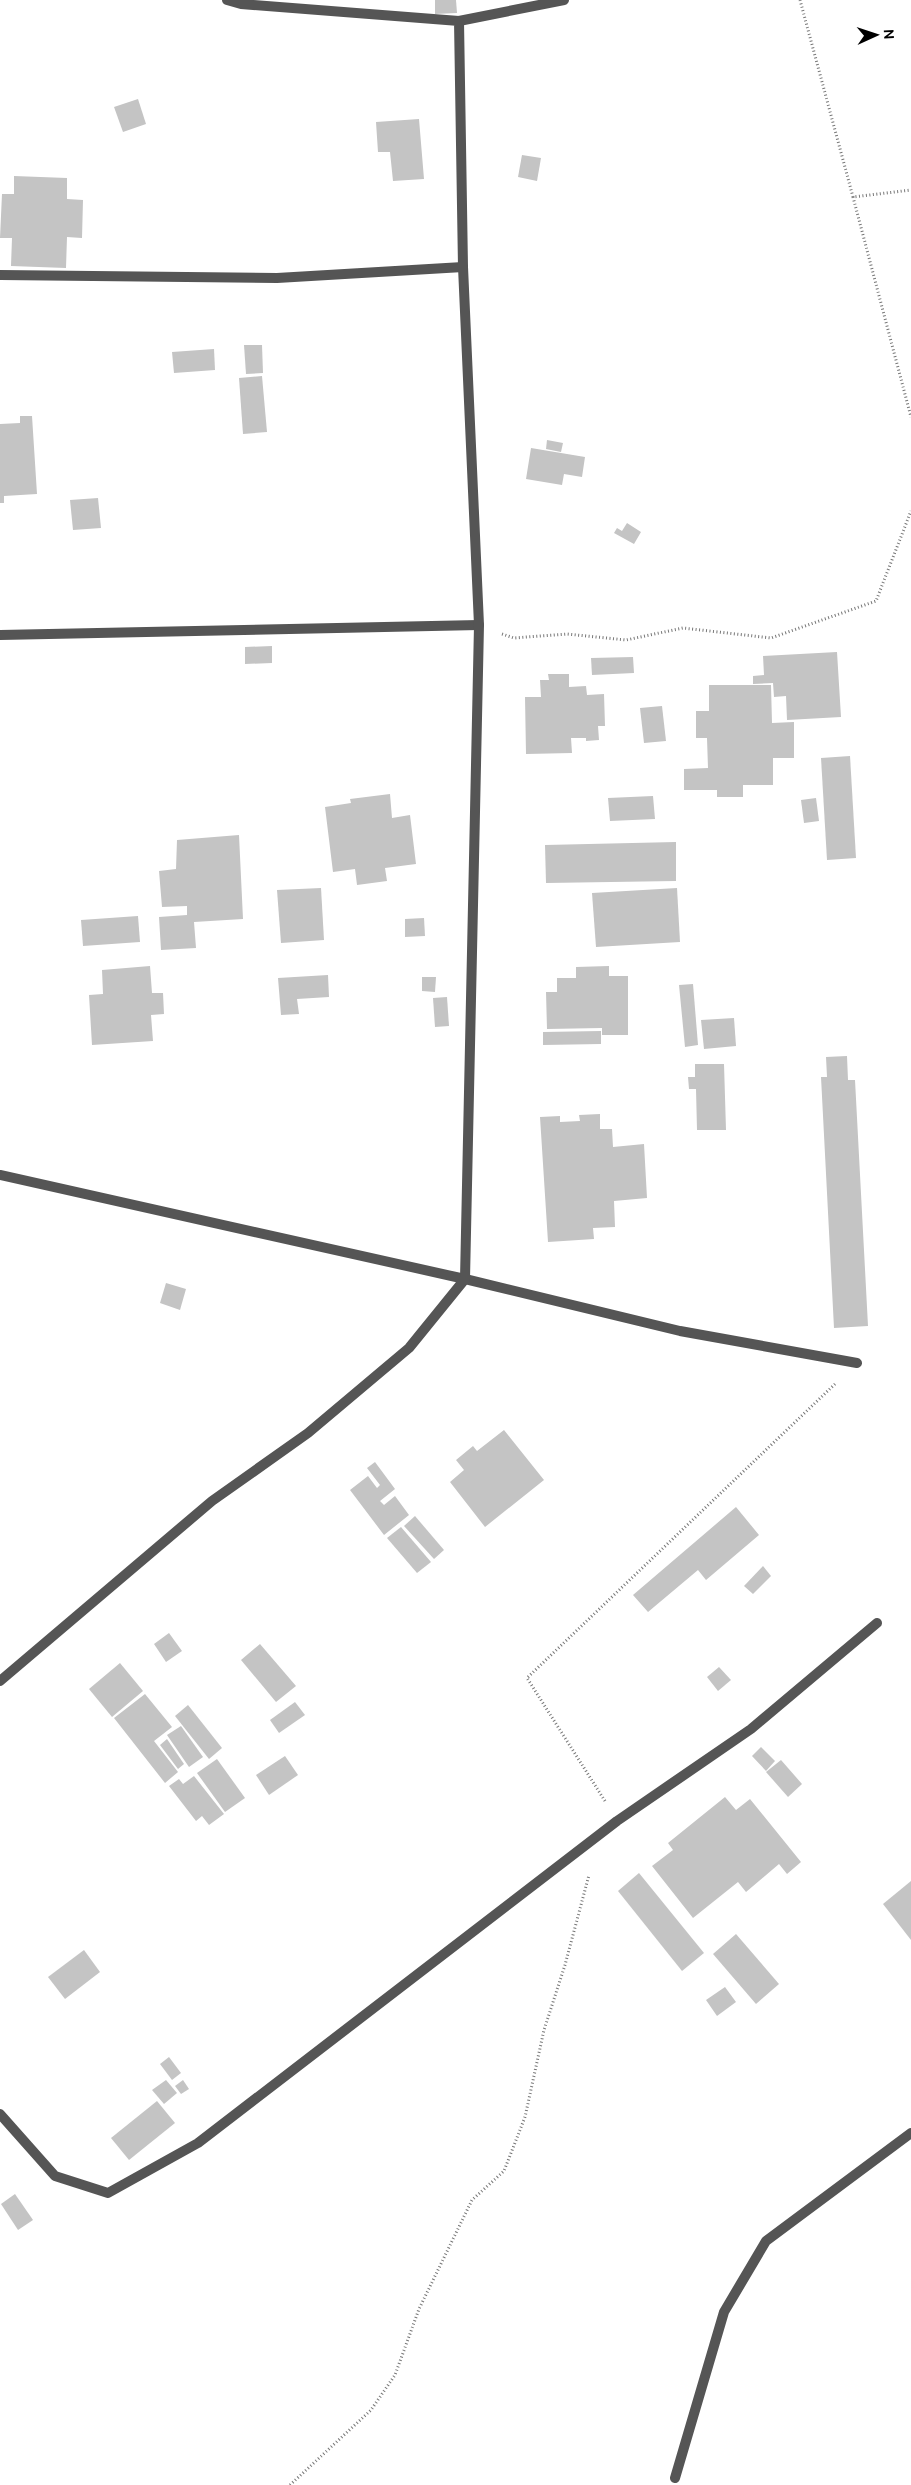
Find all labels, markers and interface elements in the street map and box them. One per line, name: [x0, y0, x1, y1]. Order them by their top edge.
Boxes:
north arrow: [851, 10, 901, 60]
text: N: [881, 29, 897, 40]

